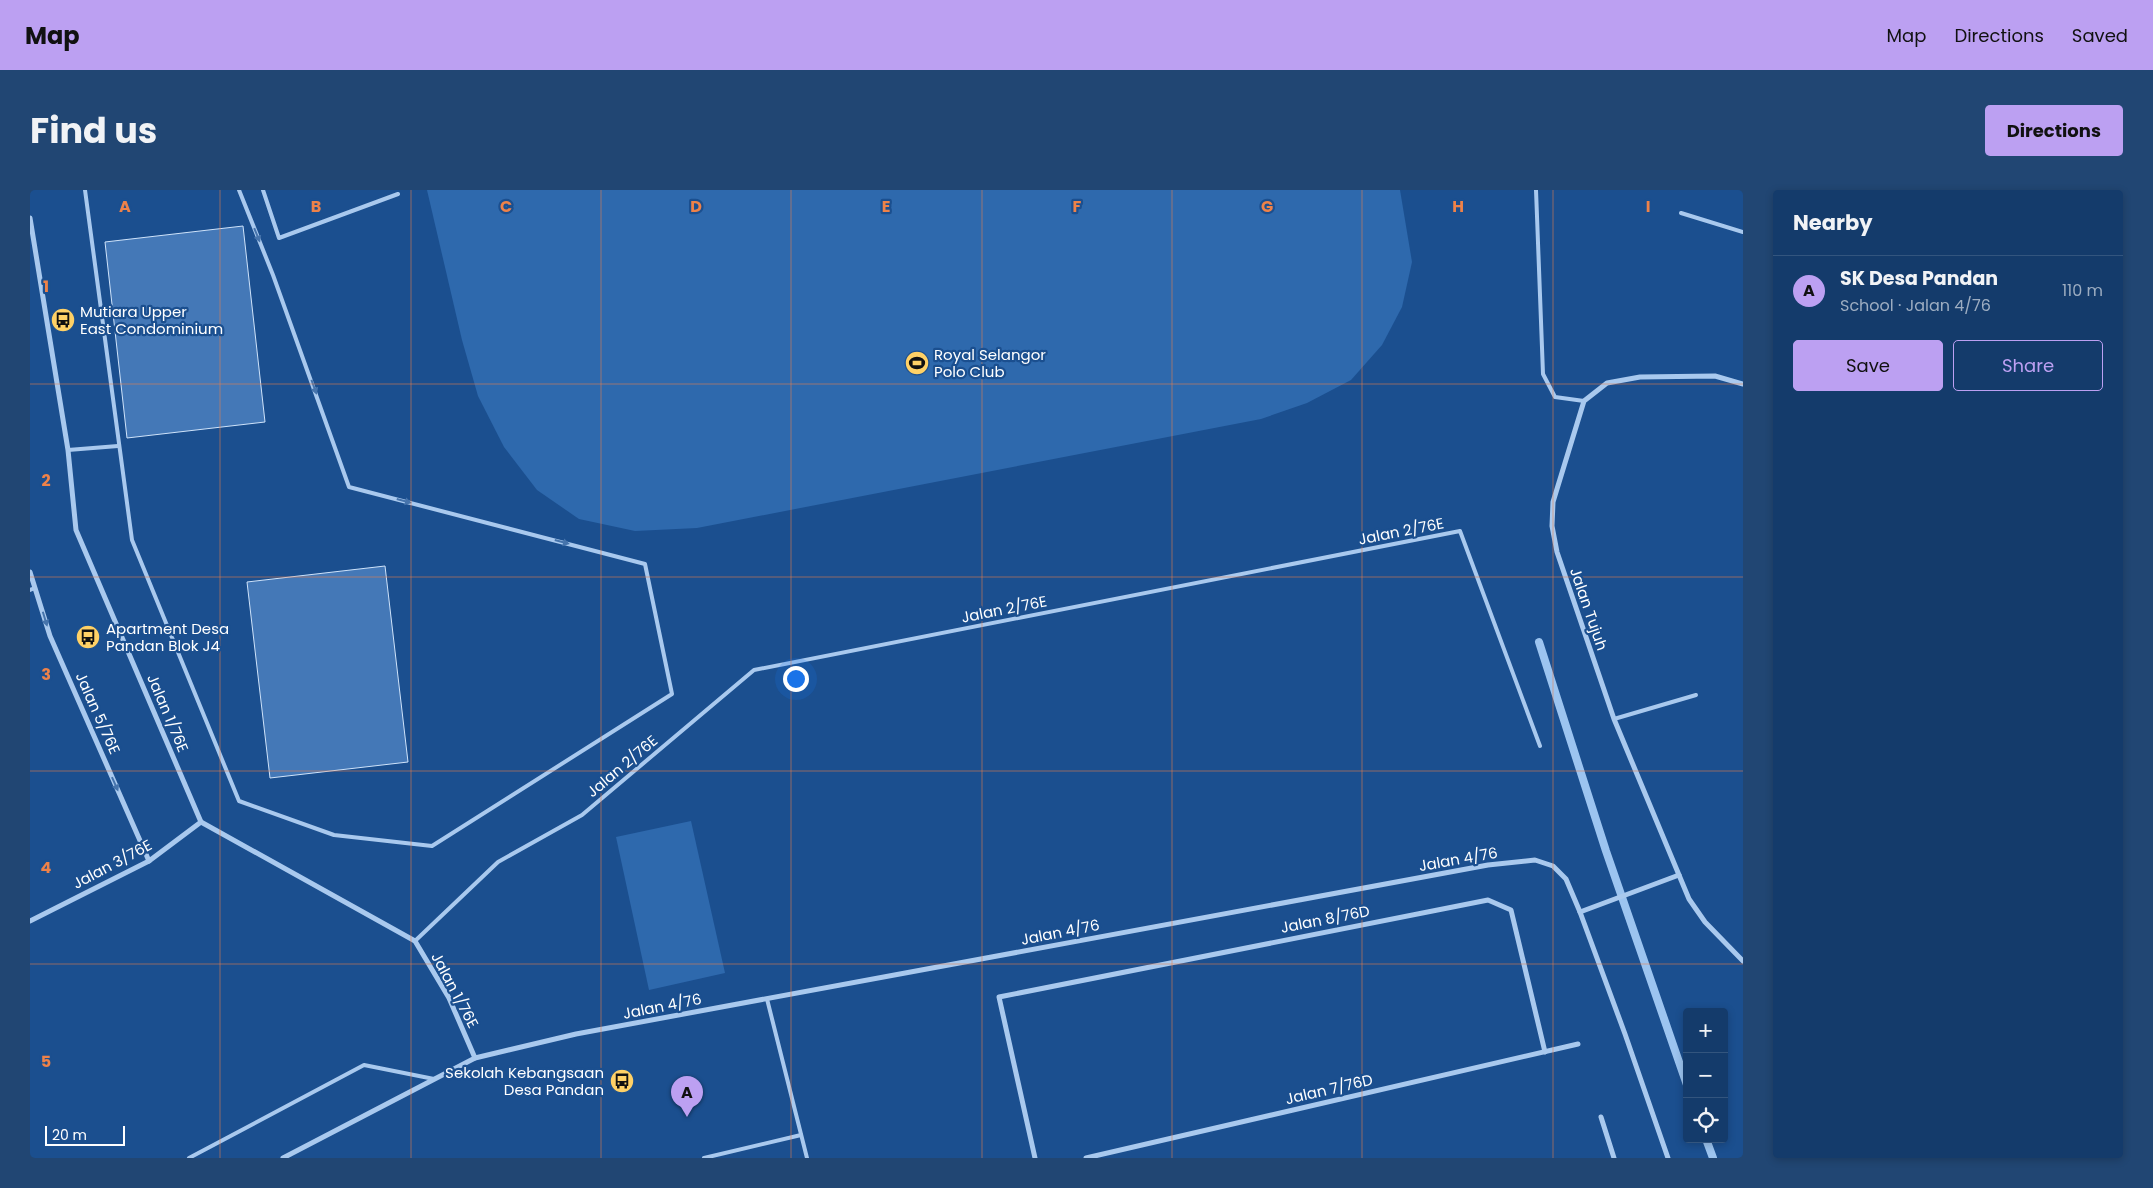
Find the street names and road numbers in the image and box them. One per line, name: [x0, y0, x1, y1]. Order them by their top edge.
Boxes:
street label: Jalan 2/76E: [1356, 512, 1446, 550]
street label: Jalan Tujuh: [1565, 565, 1613, 653]
street label: Jalan 2/76E: [959, 590, 1049, 628]
street label: Jalan 5/76E: [71, 669, 125, 757]
street label: Jalan 1/76E: [142, 671, 194, 755]
street label: Jalan 2/76E: [582, 730, 662, 802]
street label: Jalan 3/76E: [69, 834, 155, 894]
street label: Jalan 4/76: [1417, 842, 1499, 876]
street label: Jalan 8/76D: [1279, 900, 1371, 938]
street label: Jalan 4/76: [1019, 914, 1101, 950]
street label: Jalan 1/76E: [426, 948, 484, 1032]
street label: Jalan 4/76: [621, 988, 703, 1024]
street label: Jalan 7/76D: [1283, 1069, 1375, 1109]

